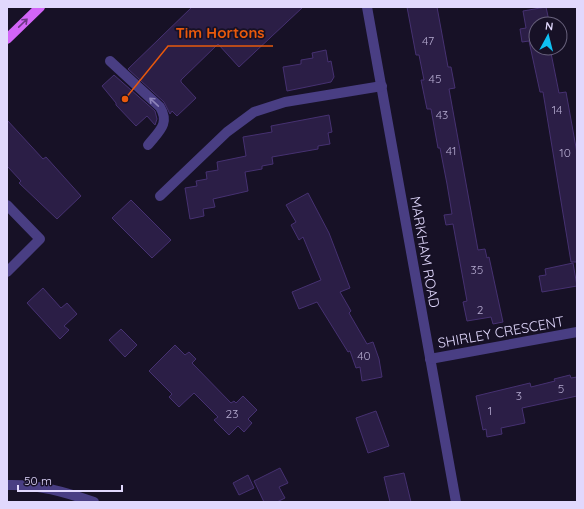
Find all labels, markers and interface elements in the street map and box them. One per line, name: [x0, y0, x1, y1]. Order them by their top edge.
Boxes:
north arrow: [528, 16, 568, 56]
one-way arrow: [18, 18, 28, 28]
callout: Tim Hortons: [168, 19, 273, 46]
text: N: [544, 19, 554, 34]
text: Tim Hortons: [175, 23, 265, 42]
house number: 47: [422, 33, 434, 48]
house number: 45: [429, 71, 441, 86]
one-way arrow: [149, 97, 159, 106]
house number: 14: [552, 102, 562, 117]
house number: 43: [436, 107, 448, 122]
house number: 41: [446, 143, 456, 158]
house number: 10: [559, 145, 571, 160]
street label: MARKHAM ROAD: [406, 195, 444, 309]
house number: 35: [471, 262, 483, 277]
house number: 2: [477, 302, 484, 317]
street label: SHIRLEY CRESCENT: [436, 312, 566, 352]
house number: 40: [357, 348, 371, 363]
house number: 5: [558, 381, 564, 396]
house number: 3: [516, 388, 522, 403]
house number: 1: [488, 403, 492, 418]
house number: 23: [226, 406, 238, 421]
scale bar: [18, 467, 122, 493]
text: 50 m: [24, 473, 52, 488]

